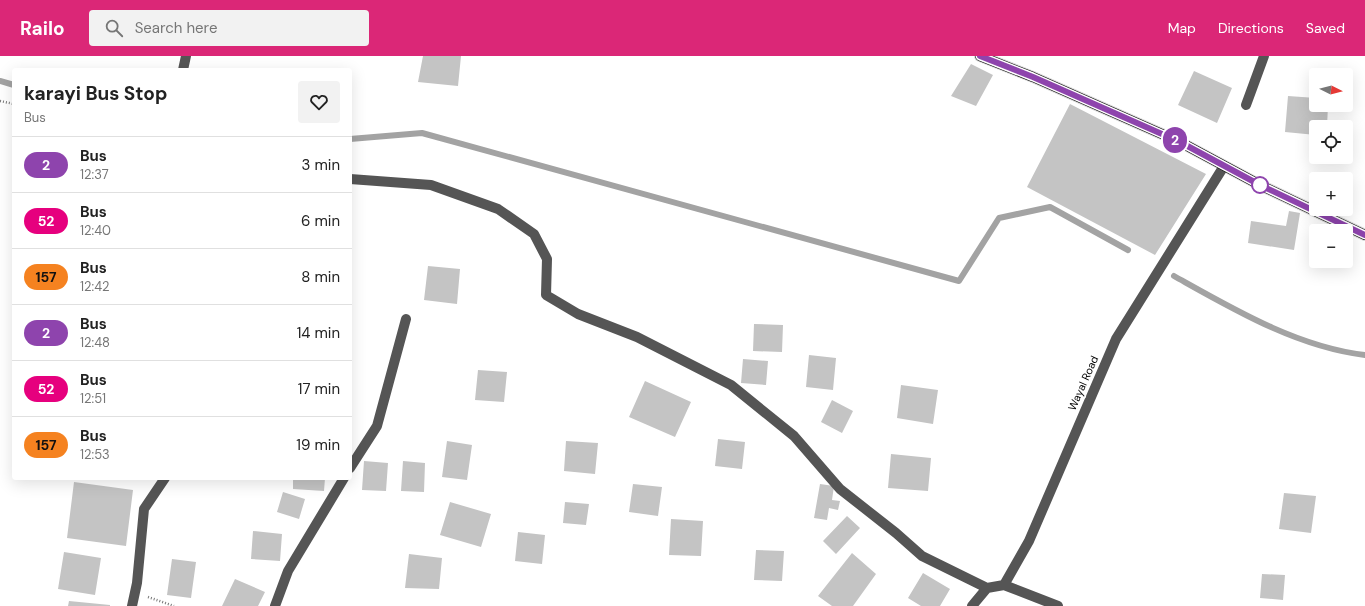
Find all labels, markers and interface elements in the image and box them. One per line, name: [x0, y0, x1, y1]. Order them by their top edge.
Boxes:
search box: [89, 10, 369, 46]
text: Railo: [20, 16, 65, 41]
icon: search: [103, 17, 125, 39]
text: Search here: [135, 18, 217, 38]
text: Map: [1168, 19, 1196, 37]
text: Directions: [1218, 19, 1284, 37]
text: Saved: [1306, 19, 1345, 37]
north arrow: [1309, 68, 1353, 112]
map controls: [1309, 68, 1353, 268]
text: karayi Bus Stop: [24, 81, 167, 106]
button: heart: [298, 81, 340, 123]
text: Bus: [24, 109, 46, 126]
button: locate: [1309, 120, 1353, 164]
line badge: 2: [1162, 127, 1188, 153]
text: 2: [1171, 131, 1179, 149]
text: Bus: [80, 146, 107, 166]
text: 3 min: [302, 155, 340, 175]
text: 2: [42, 156, 50, 174]
text: 12:37: [80, 166, 109, 183]
button: +: [1309, 172, 1353, 216]
unlabelled marker: [1251, 176, 1269, 194]
text: Bus: [80, 202, 107, 222]
text: 6 min: [301, 211, 340, 231]
text: 52: [38, 212, 54, 230]
text: 12:40: [80, 222, 111, 239]
button: −: [1309, 224, 1353, 268]
text: Bus: [80, 258, 107, 278]
text: 8 min: [301, 267, 340, 287]
text: 157: [35, 268, 57, 286]
text: 12:42: [80, 278, 110, 295]
text: Bus: [80, 314, 107, 334]
text: 14 min: [297, 323, 340, 343]
text: 2: [42, 324, 50, 342]
text: 12:48: [80, 334, 110, 351]
street label: Wayal Road: [1065, 353, 1101, 413]
text: Bus: [80, 370, 107, 390]
text: 17 min: [298, 379, 340, 399]
text: 52: [38, 380, 54, 398]
text: 12:51: [80, 390, 106, 407]
text: Bus: [80, 426, 107, 446]
text: 19 min: [296, 435, 340, 455]
text: 157: [35, 436, 57, 454]
text: 12:53: [80, 446, 110, 463]

